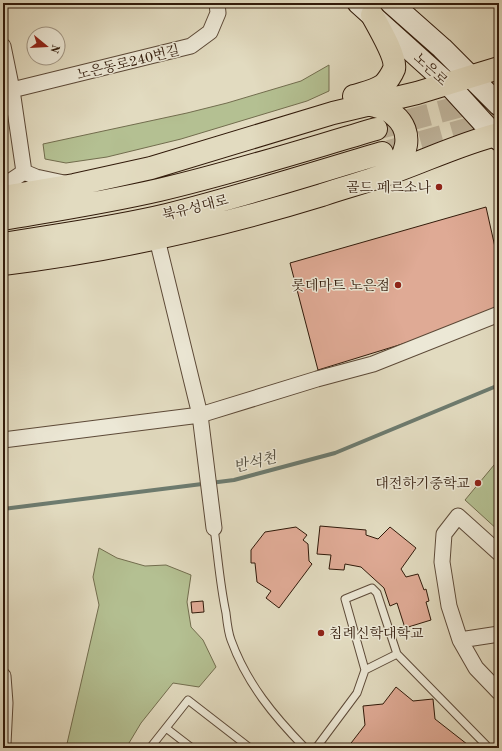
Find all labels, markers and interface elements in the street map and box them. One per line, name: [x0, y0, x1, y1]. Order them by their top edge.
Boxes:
north arrow: [26, 26, 66, 66]
street label: 노은동로240번길: [75, 42, 181, 83]
text: N: [47, 43, 61, 55]
street label: 노은로: [411, 51, 450, 89]
place label: 골드 페르소나: [346, 180, 431, 195]
marker: 골드 페르소나: [434, 182, 444, 192]
street label: 북유성대로: [160, 191, 230, 223]
place label: 롯데마트 노은점: [291, 278, 390, 293]
marker: 롯데마트 노은점: [393, 280, 403, 290]
water label: 반석천: [232, 449, 280, 476]
place label: 대전하기중학교: [375, 476, 470, 491]
marker: 대전하기중학교: [473, 478, 483, 488]
place label: 침례신학대학교: [329, 626, 424, 641]
marker: 침례신학대학교: [316, 628, 326, 638]

